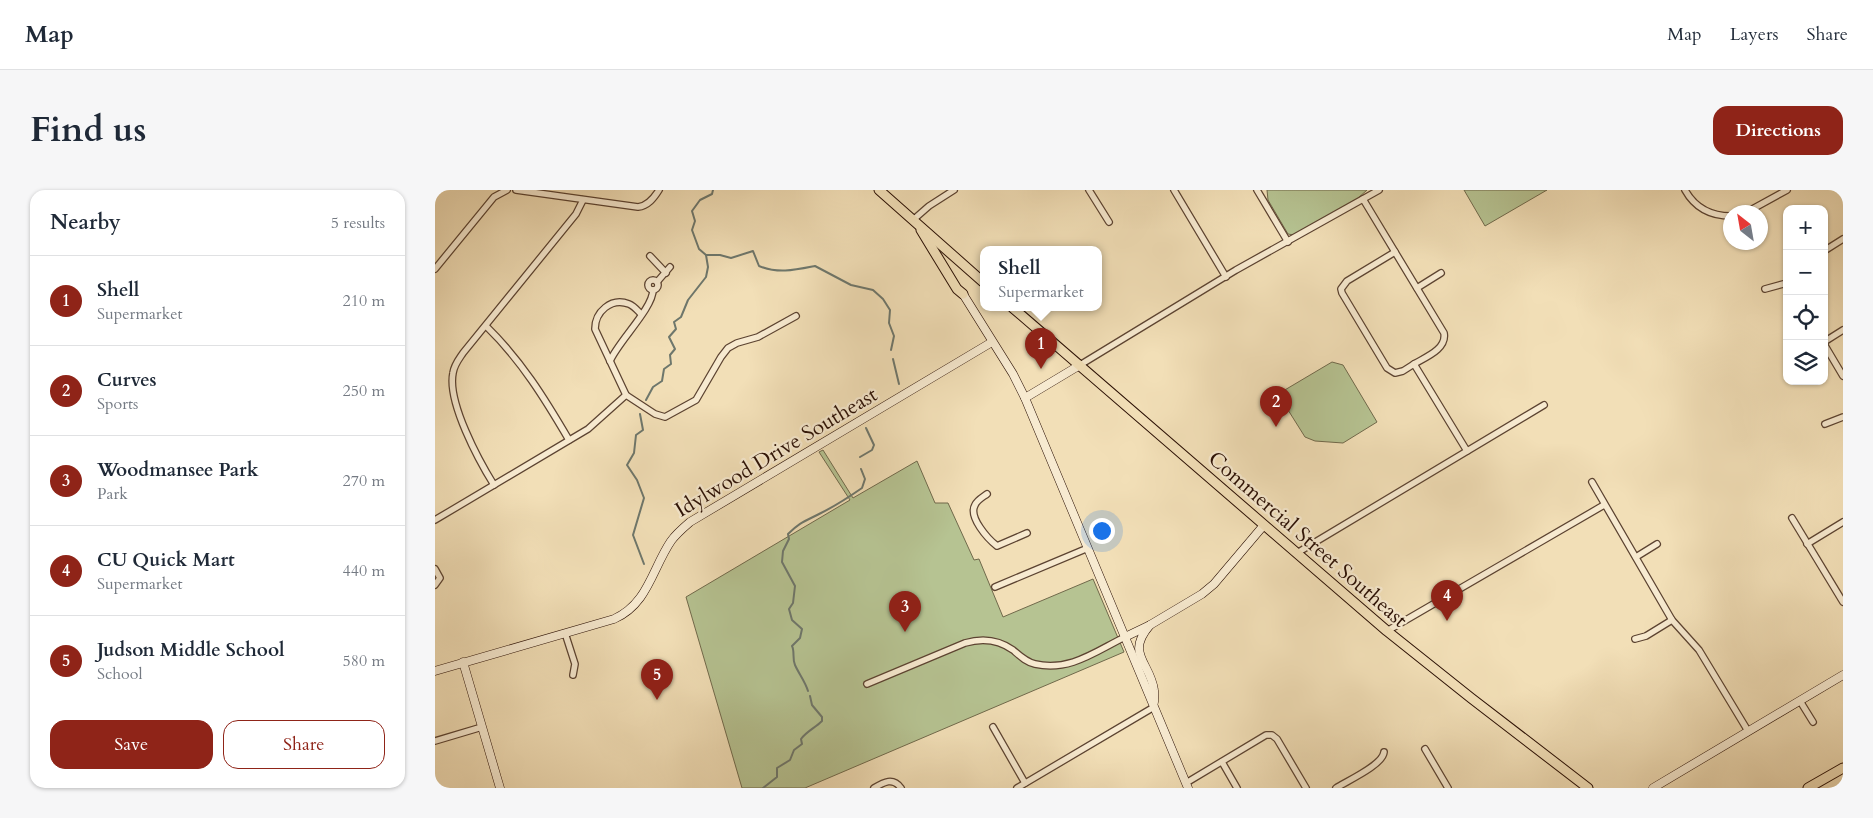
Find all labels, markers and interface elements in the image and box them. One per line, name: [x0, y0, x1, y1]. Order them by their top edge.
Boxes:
text: Map: [25, 18, 74, 51]
text: Map: [1667, 22, 1702, 47]
text: Layers: [1730, 22, 1779, 47]
text: Share: [1807, 22, 1848, 47]
text: Find us: [30, 106, 146, 154]
button: Directions: [1713, 106, 1843, 155]
north arrow: [1723, 205, 1768, 250]
map controls: [1783, 205, 1828, 385]
button: +: [1783, 205, 1828, 250]
text: Nearby: [50, 208, 121, 237]
text: 5 results: [331, 212, 385, 234]
popup: [980, 246, 1102, 311]
button: −: [1783, 250, 1828, 295]
text: Shell: [998, 255, 1041, 281]
text: Shell: [97, 277, 139, 303]
text: Supermarket: [998, 281, 1084, 303]
text: 1: [62, 290, 70, 312]
text: 210 m: [343, 290, 385, 312]
button: locate: [1783, 295, 1828, 340]
text: Supermarket: [97, 303, 183, 325]
pin: 1: [1025, 328, 1057, 369]
button: layers: [1783, 340, 1828, 385]
text: Curves: [97, 367, 157, 393]
text: 2: [62, 380, 70, 402]
text: 250 m: [343, 380, 385, 402]
street label: Idylwood Drive Southeast: [670, 380, 883, 524]
pin: 2: [1260, 386, 1292, 427]
text: Sports: [97, 393, 138, 415]
street label: Commercial Street Southeast: [1202, 445, 1414, 634]
text: Woodmansee Park: [97, 457, 259, 483]
text: 3: [62, 470, 70, 492]
text: 270 m: [343, 470, 385, 492]
text: Park: [97, 483, 128, 505]
your location: [1089, 518, 1115, 544]
text: CU Quick Mart: [97, 547, 235, 573]
text: 4: [62, 560, 70, 582]
text: 440 m: [343, 560, 385, 582]
text: Supermarket: [97, 573, 183, 595]
pin: 4: [1431, 580, 1463, 621]
pin: 3: [889, 591, 921, 632]
text: Judson Middle School: [97, 637, 285, 663]
text: 5: [62, 650, 70, 672]
text: 580 m: [343, 650, 385, 672]
pin: 5: [641, 659, 673, 700]
text: School: [97, 663, 142, 685]
button: Save: [50, 720, 213, 769]
button: Share: [223, 720, 385, 769]

